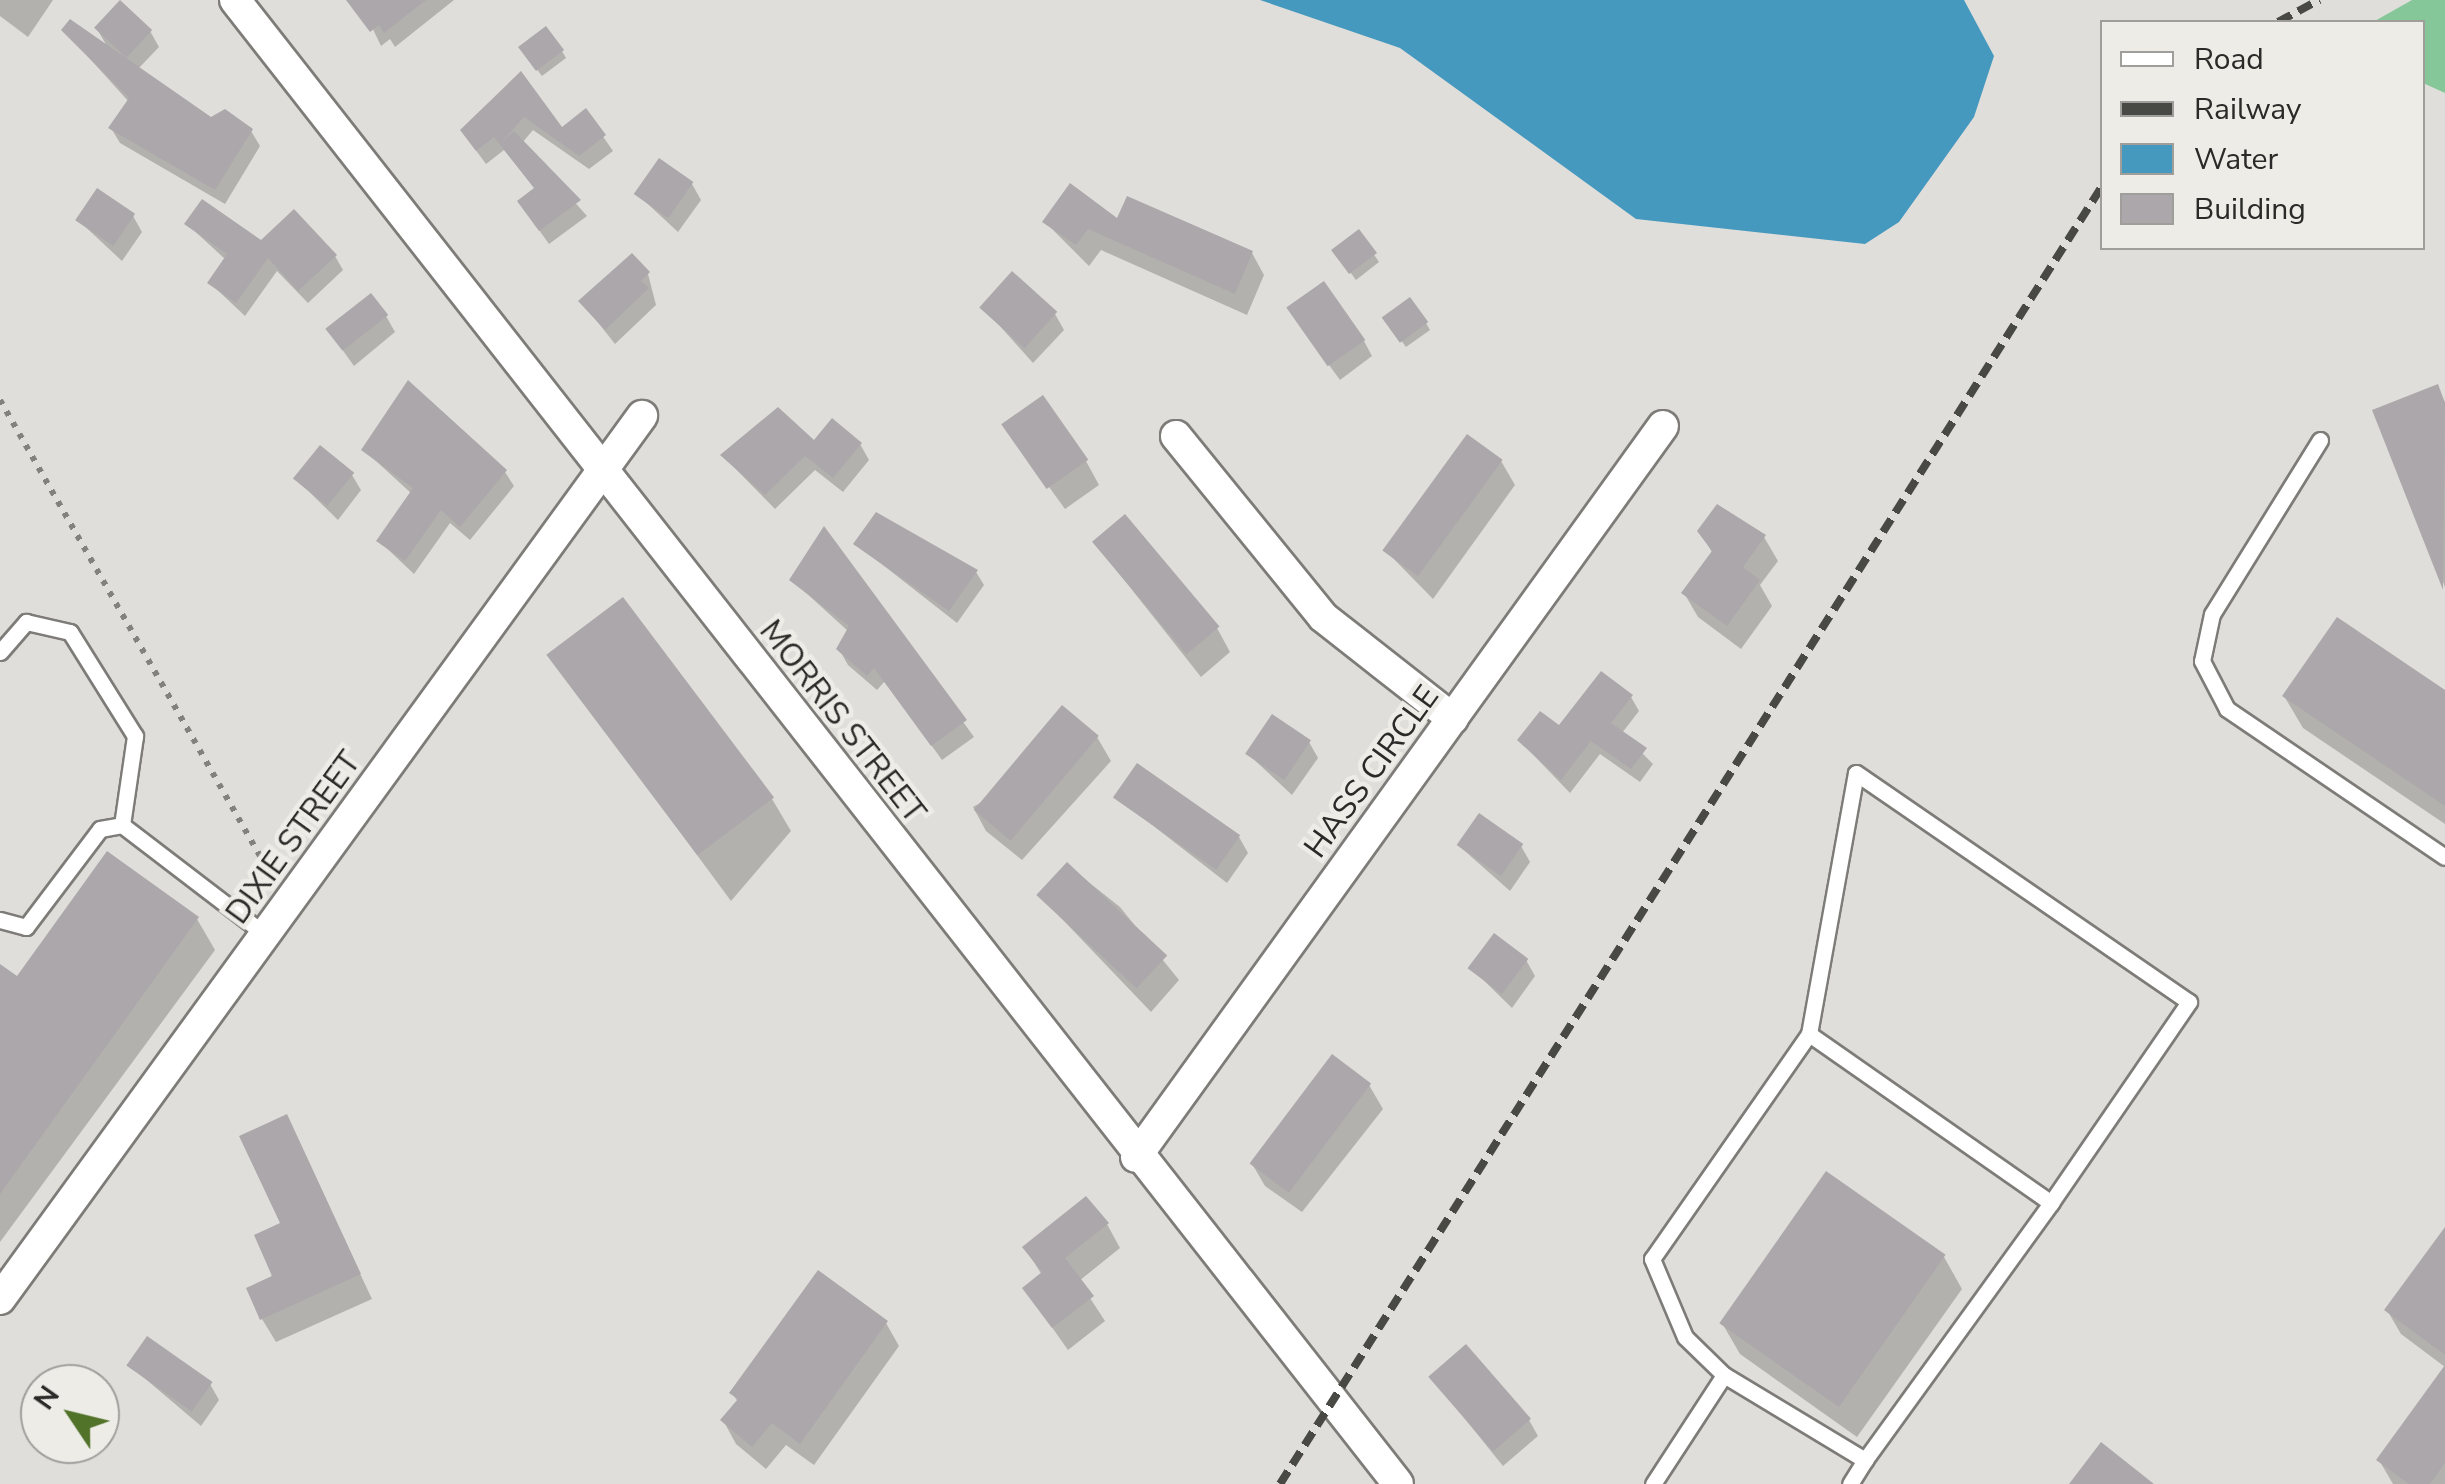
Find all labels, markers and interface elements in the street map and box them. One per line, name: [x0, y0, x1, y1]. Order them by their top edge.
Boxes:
legend: [2100, 20, 2425, 250]
text: Road: [2194, 39, 2264, 80]
text: Railway: [2194, 89, 2302, 130]
text: Water: [2194, 139, 2278, 180]
text: Building: [2194, 189, 2306, 230]
street label: MORRIS STREET: [751, 613, 933, 831]
street label: HASS CIRCLE: [1297, 678, 1447, 866]
street label: DIXIE STREET: [219, 744, 369, 932]
north arrow: [20, 1364, 120, 1464]
text: N: [25, 1378, 69, 1417]

